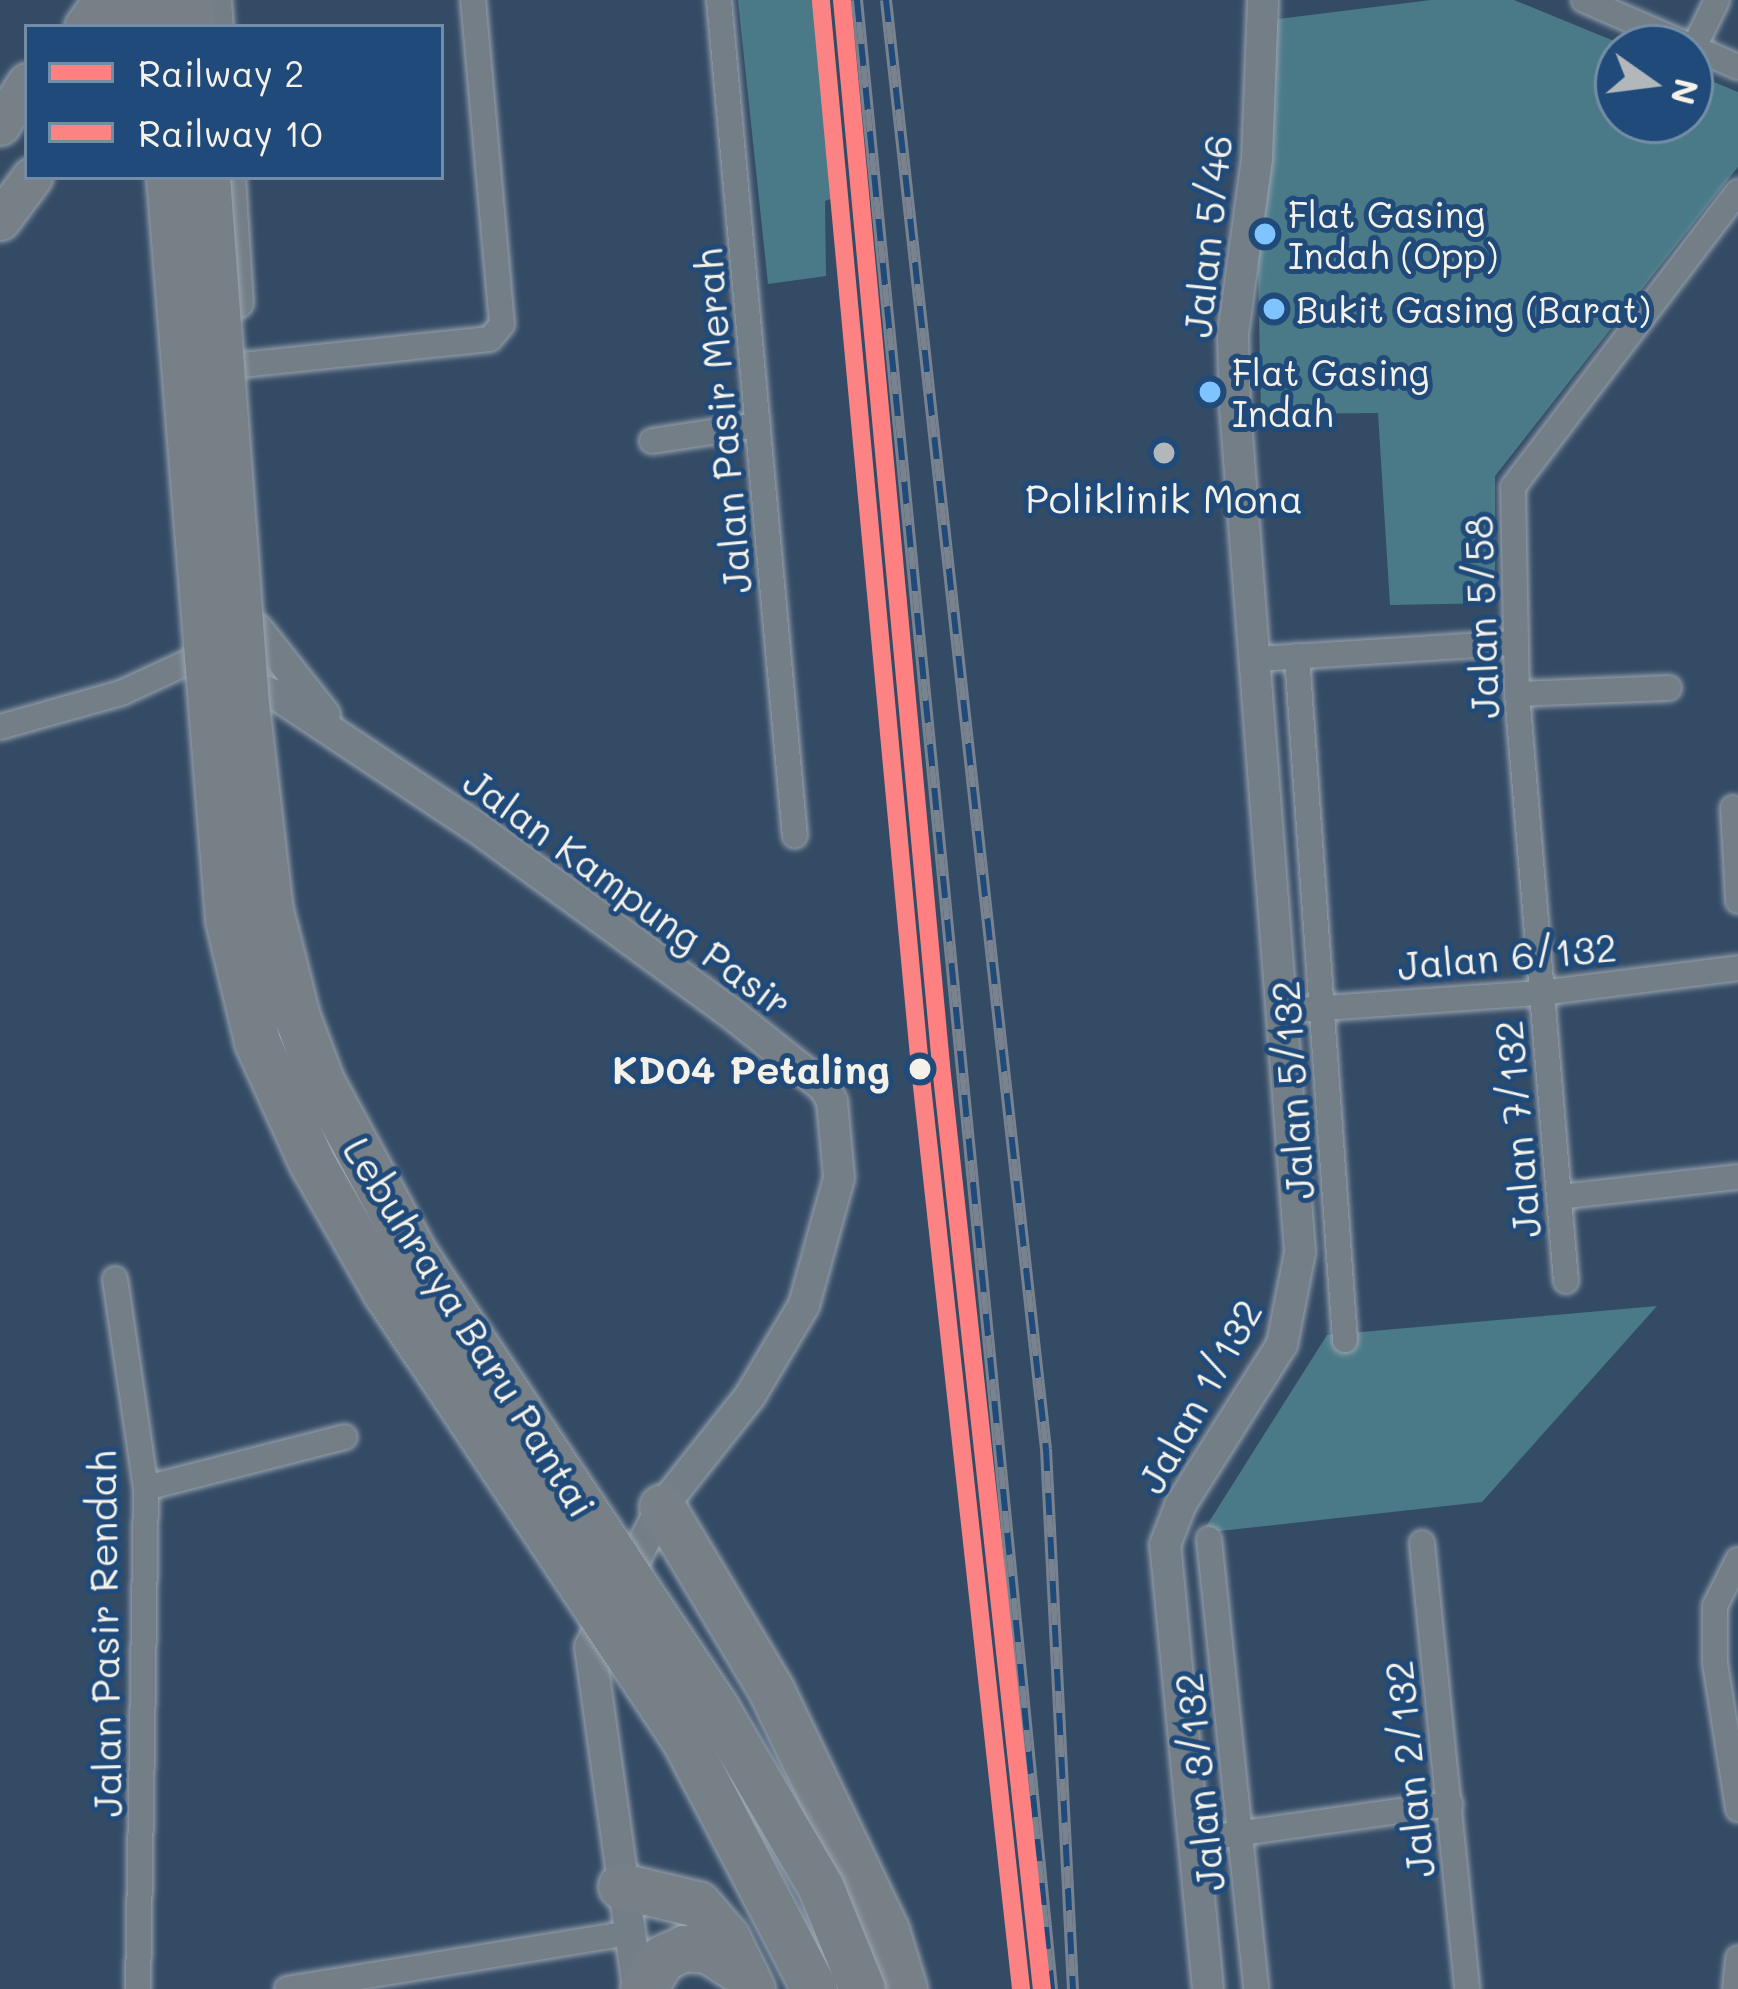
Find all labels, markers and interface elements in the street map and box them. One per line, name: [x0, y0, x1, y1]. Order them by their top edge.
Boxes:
legend: [24, 24, 444, 180]
north arrow: [1594, 24, 1714, 144]
text: Railway 2: [138, 49, 304, 96]
text: N: [1663, 75, 1710, 109]
text: Railway 10: [138, 109, 323, 156]
street label: Jalan 5/46: [1173, 132, 1241, 340]
place label: Flat Gasing Indah (Opp): [1288, 191, 1498, 276]
marker: Flat Gasing Indah (Opp): [1254, 223, 1276, 245]
street label: Jalan Pasir Merah: [684, 247, 760, 595]
place label: Bukit Gasing (Barat): [1296, 287, 1651, 331]
marker: Bukit Gasing (Barat): [1263, 298, 1285, 320]
place label: Flat Gasing Indah: [1232, 349, 1429, 434]
marker: Flat Gasing Indah: [1199, 381, 1221, 403]
marker: Poliklinik Mona: [1148, 437, 1180, 469]
place label: Poliklinik Mona: [1025, 475, 1303, 521]
street label: Jalan 5/58: [1454, 515, 1508, 719]
street label: Jalan Kampung Pasir: [455, 757, 801, 1027]
street label: Jalan 6/132: [1395, 923, 1619, 989]
street label: Jalan 5/132: [1261, 979, 1323, 1201]
street label: Jalan 7/132: [1484, 1018, 1550, 1240]
place label: KD04 Petaling: [612, 1046, 890, 1092]
marker: KD04 Petaling: [901, 1050, 939, 1088]
street label: Lebuhraya Baru Pantai: [334, 1129, 606, 1525]
street label: Jalan 1/132: [1127, 1291, 1271, 1501]
street label: Jalan Pasir Rendah: [77, 1450, 131, 1818]
street label: Jalan 2/132: [1374, 1658, 1444, 1880]
street label: Jalan 3/132: [1164, 1671, 1234, 1893]

